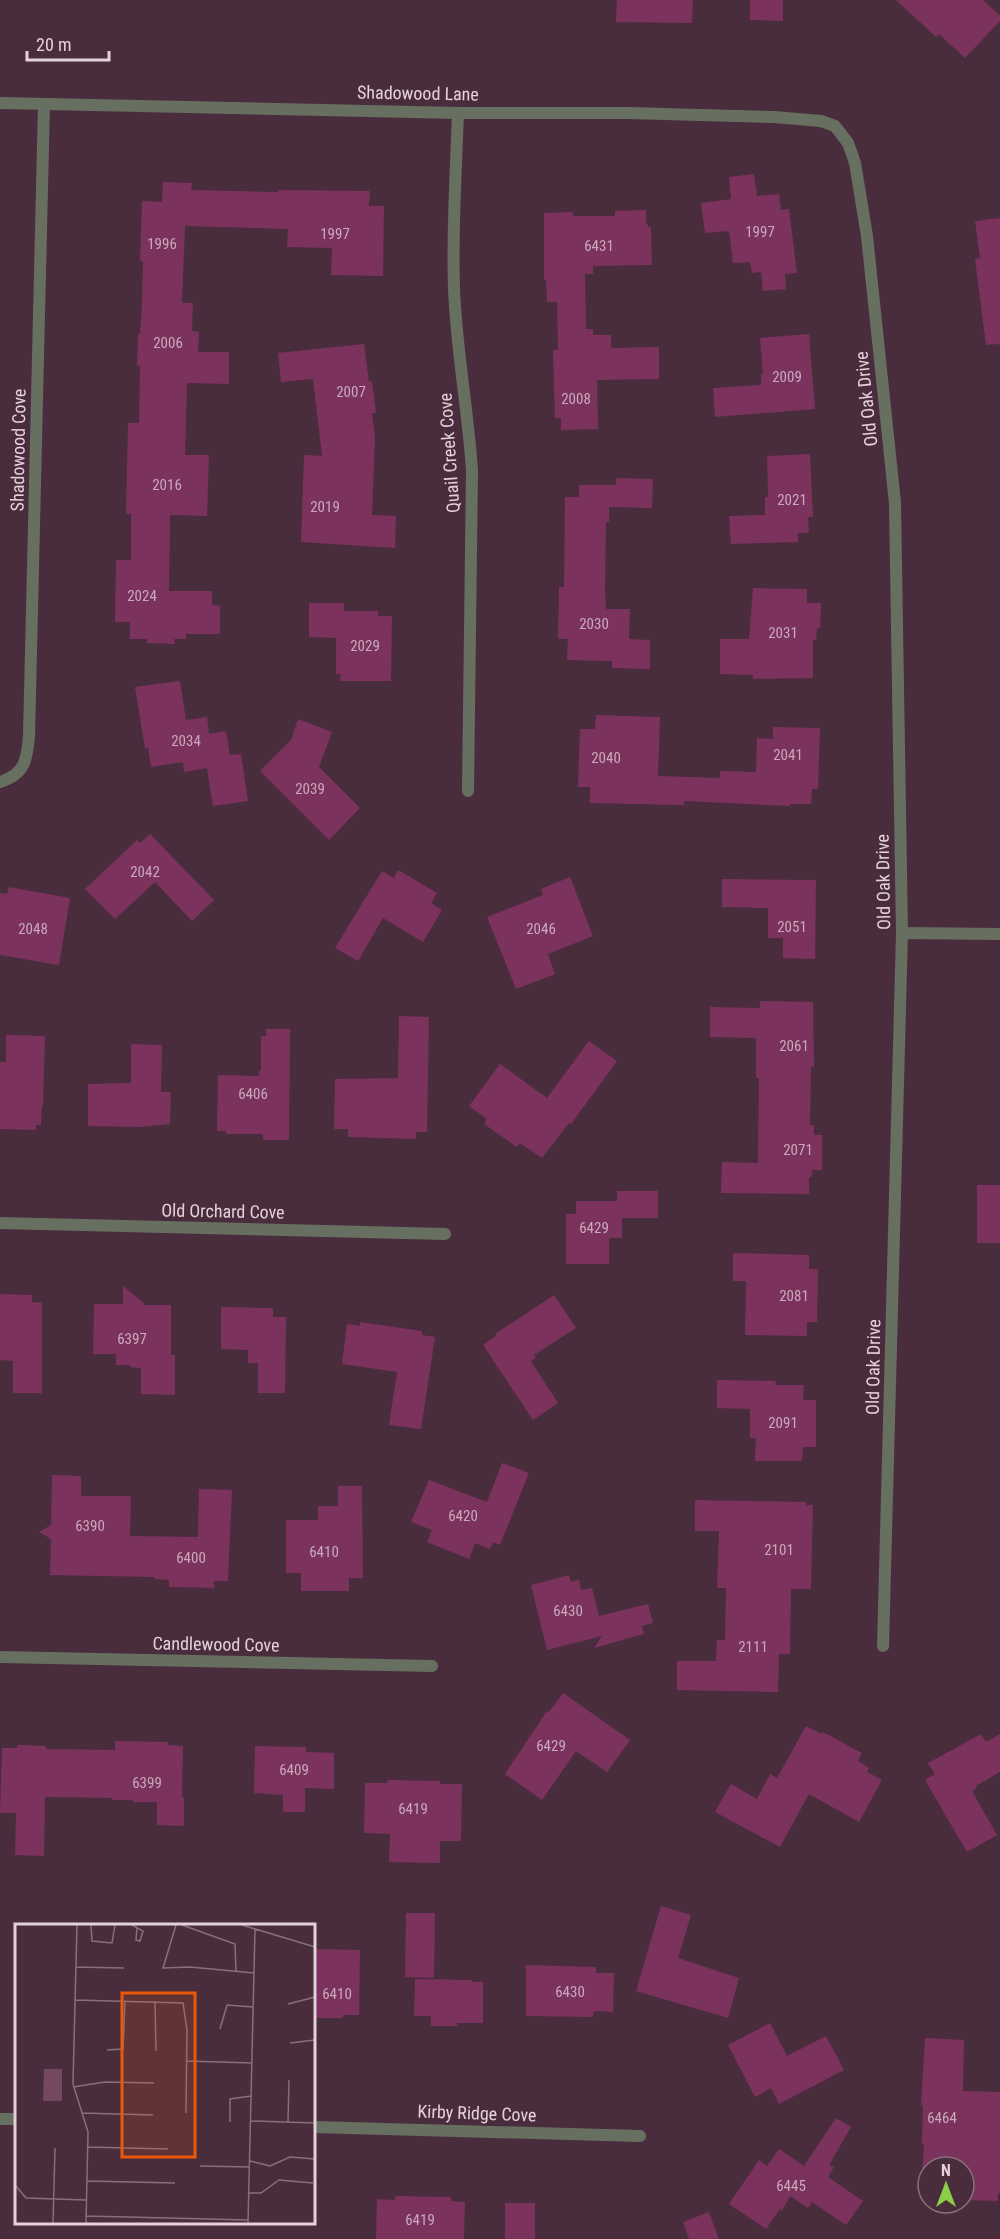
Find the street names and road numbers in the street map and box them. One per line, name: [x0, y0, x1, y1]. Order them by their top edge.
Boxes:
street label: Shadowood Lane: [357, 81, 479, 105]
street label: Old Oak Drive: [851, 350, 881, 448]
street label: Shadowood Cove: [6, 389, 30, 511]
street label: Quail Creek Cove: [434, 392, 464, 514]
street label: Old Oak Drive: [872, 834, 894, 930]
street label: Old Orchard Cove: [161, 1199, 285, 1223]
street label: Old Oak Drive: [862, 1319, 884, 1415]
street label: Candlewood Cove: [152, 1632, 280, 1656]
street label: Kirby Ridge Cove: [417, 2100, 537, 2126]

